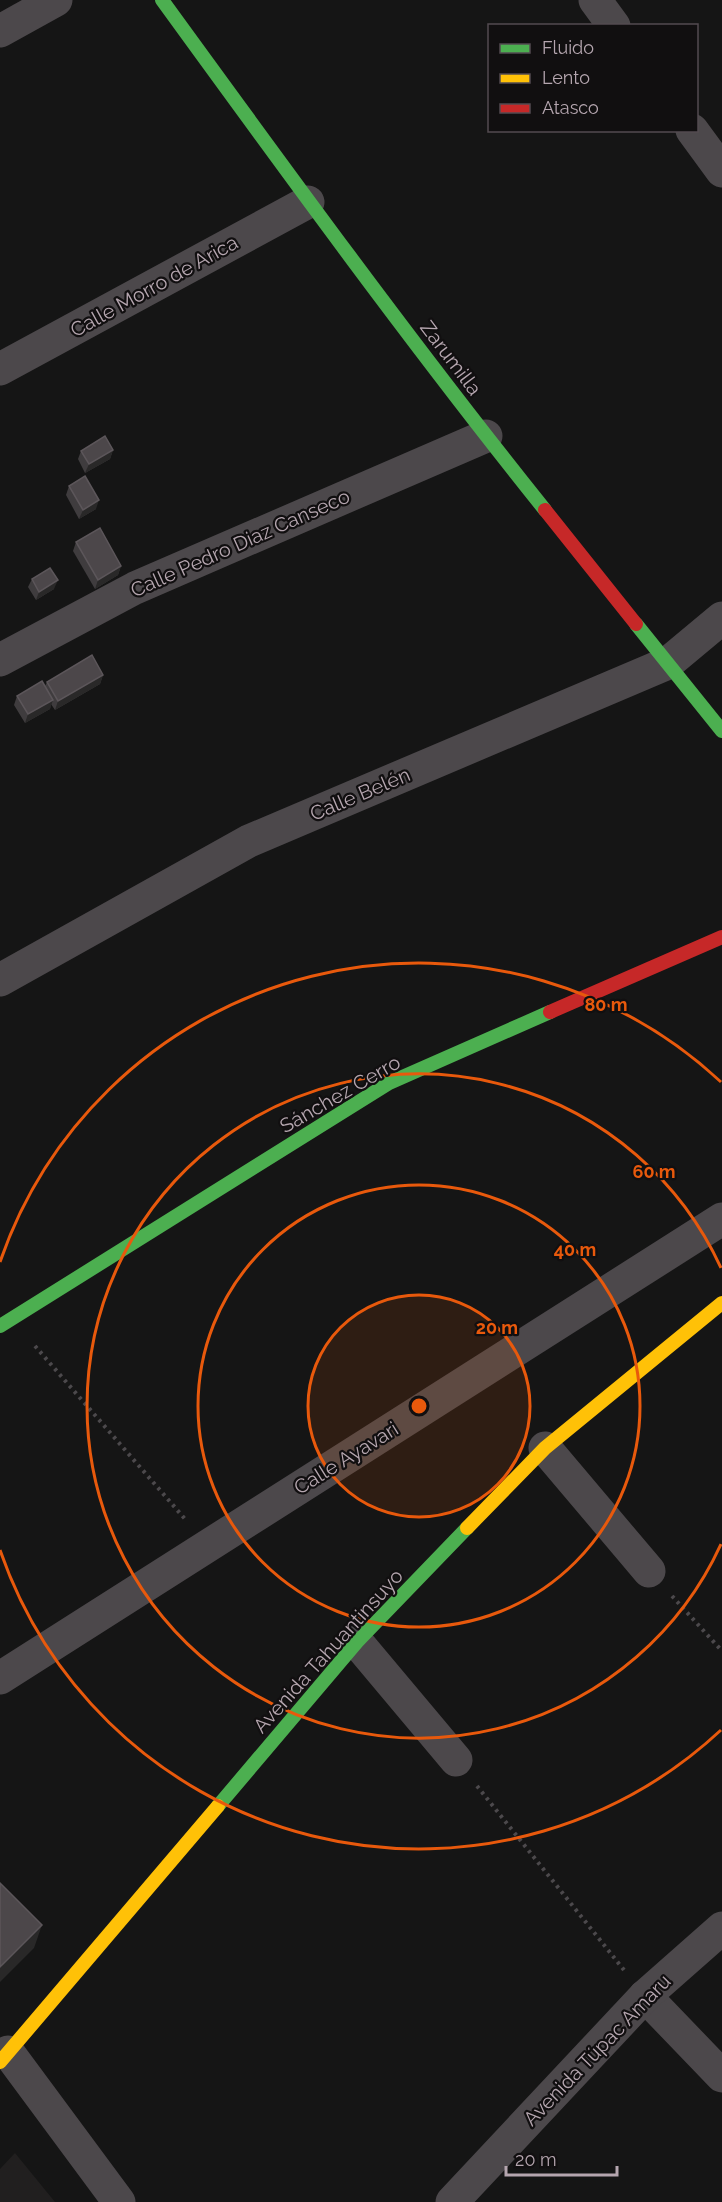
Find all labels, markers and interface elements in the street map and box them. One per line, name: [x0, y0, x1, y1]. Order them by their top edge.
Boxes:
legend: [488, 24, 698, 132]
text: Fluido: [542, 37, 594, 58]
text: Lento: [542, 67, 590, 88]
text: Atasco: [542, 97, 599, 118]
street label: Calle Morro de Arica: [66, 230, 242, 342]
street label: Zarumilla: [415, 316, 487, 400]
street label: Calle Pedro Diaz Canseco: [127, 484, 353, 602]
street label: Calle Belén: [306, 762, 414, 826]
text: 80 m: [584, 994, 628, 1015]
street label: Sánchez Cerro: [276, 1050, 405, 1138]
text: 60 m: [632, 1161, 676, 1182]
text: 40 m: [554, 1239, 596, 1260]
text: 20 m: [476, 1317, 518, 1338]
centre of rings: [409, 1396, 429, 1416]
street label: Calle Ayavari: [289, 1416, 403, 1500]
street label: Avenida Tahuantinsuyo: [248, 1564, 408, 1738]
street label: Avenida Túpac Amaru: [518, 1969, 676, 2131]
scale bar: [506, 2139, 617, 2177]
text: 20 m: [515, 2149, 557, 2170]

